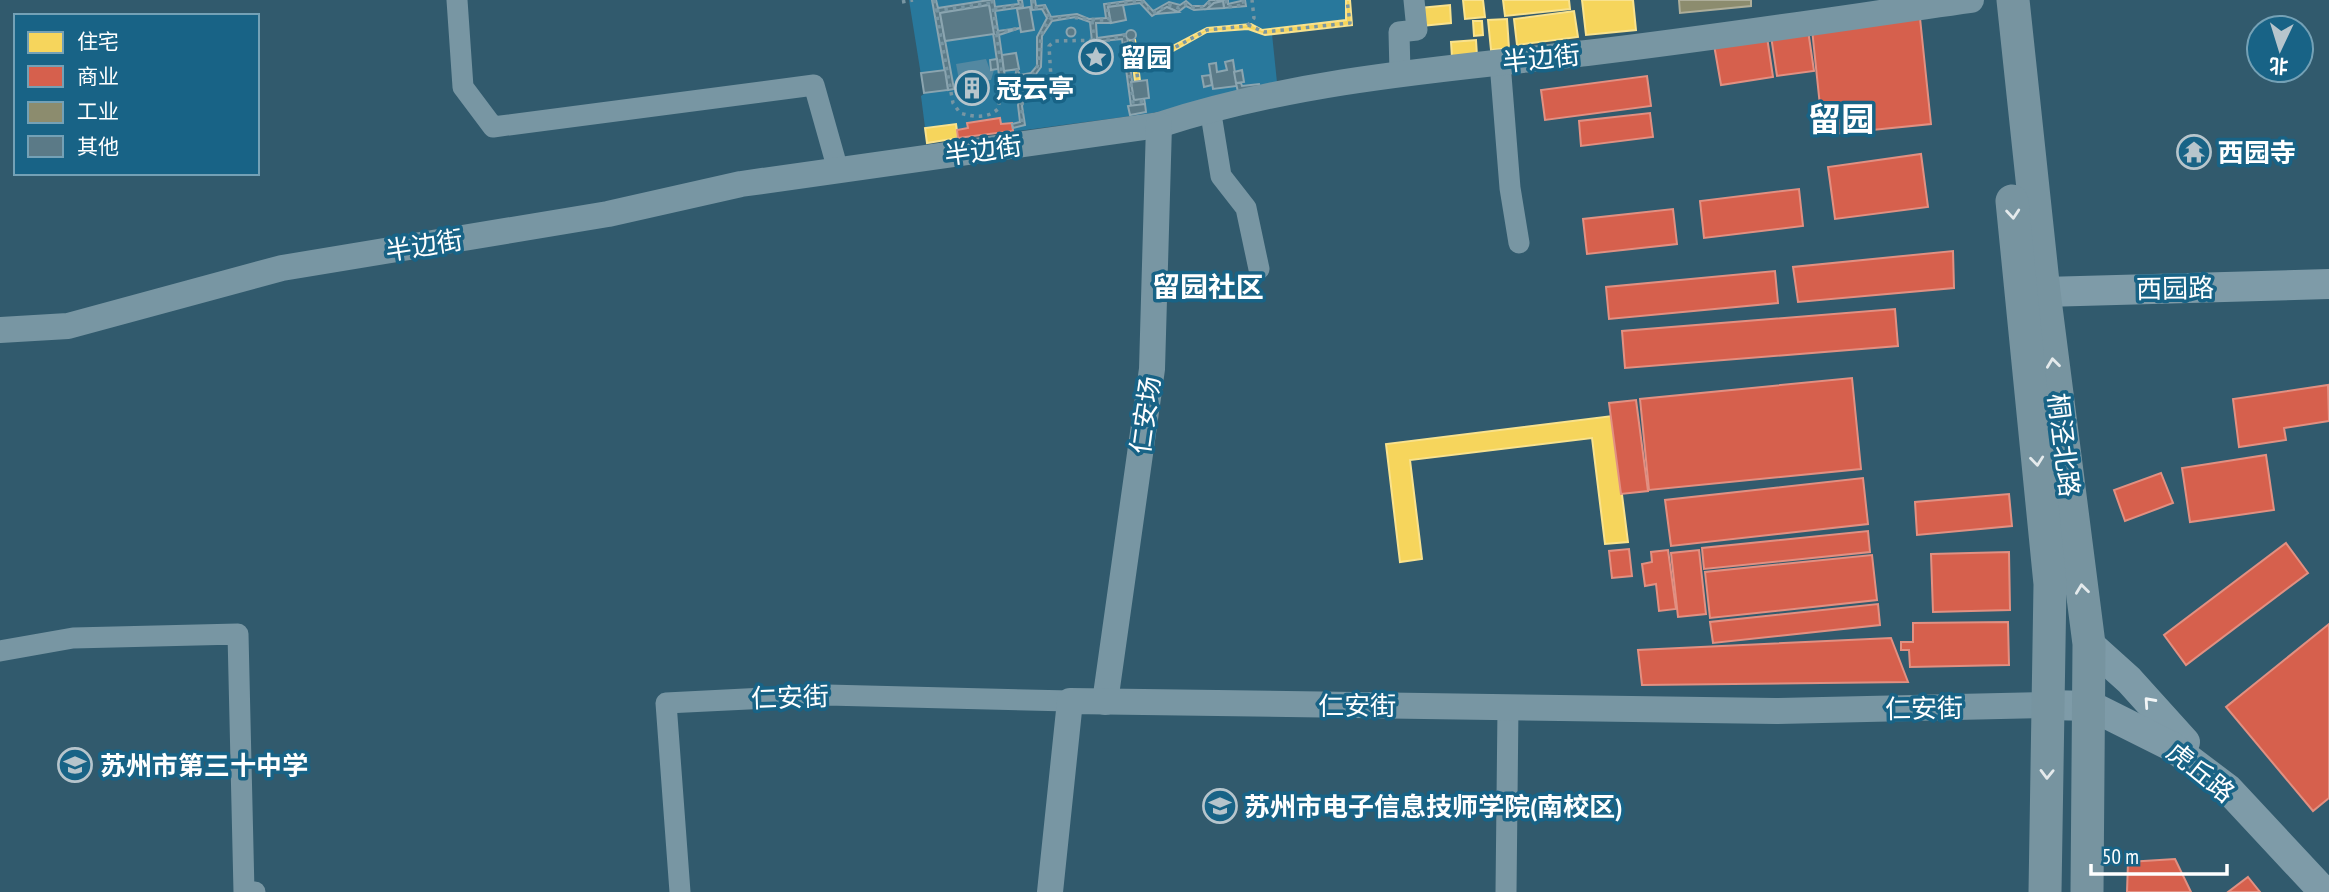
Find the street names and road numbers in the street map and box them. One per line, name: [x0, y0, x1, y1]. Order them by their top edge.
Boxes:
street label: 半边街: [1500, 38, 1582, 78]
street label: 半边街: [942, 128, 1024, 172]
street label: 半边街: [383, 223, 465, 267]
street label: 西园路: [2136, 271, 2214, 305]
street label: 仁安场: [1123, 374, 1167, 456]
street label: 桐泾北路: [2041, 391, 2087, 499]
street label: 仁安街: [750, 679, 830, 715]
street label: 仁安街: [1318, 689, 1396, 722]
street label: 仁安街: [1885, 691, 1963, 725]
street label: 虎丘路: [2160, 735, 2242, 809]

